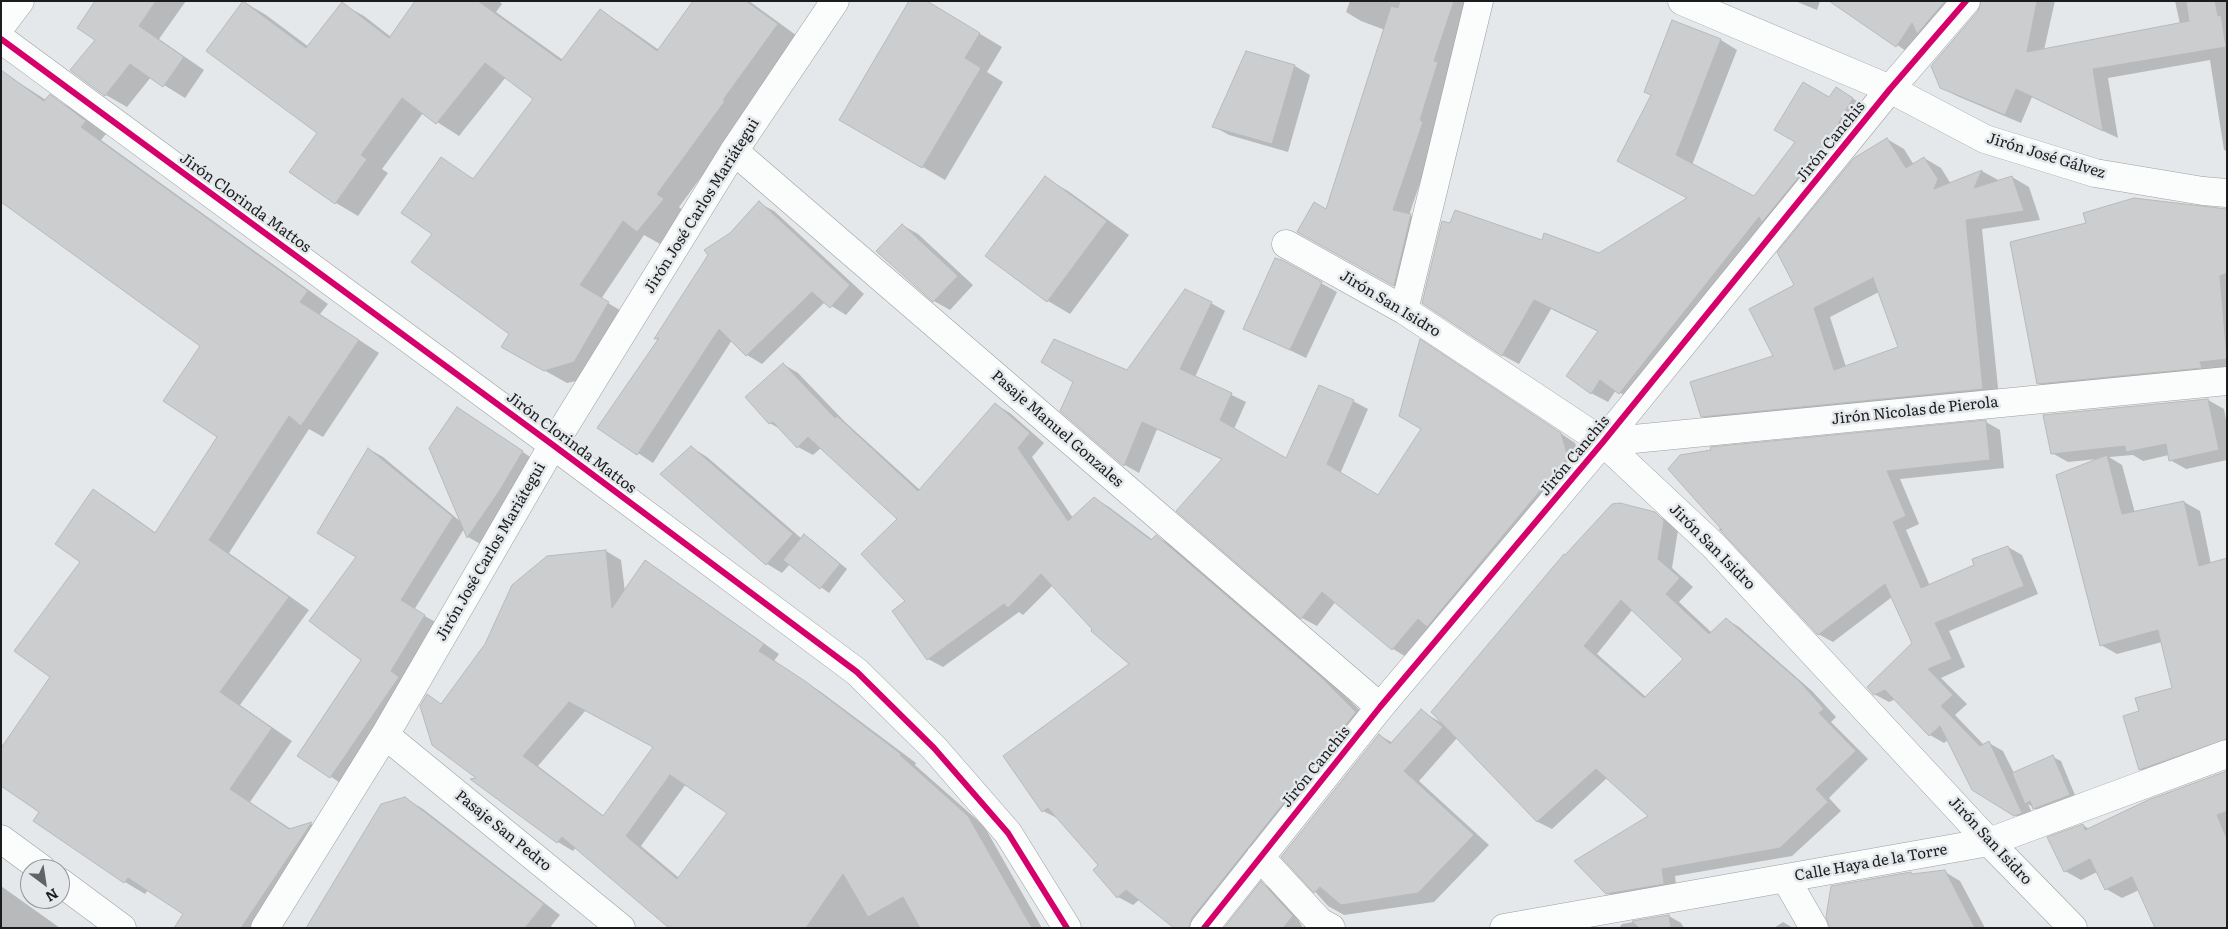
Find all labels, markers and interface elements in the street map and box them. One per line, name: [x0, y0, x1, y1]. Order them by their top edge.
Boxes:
street label: Jirón Canchis: [1793, 98, 1869, 186]
street label: Jirón José Carlos Mariátegui: [641, 115, 763, 297]
street label: Jirón José Gálvez: [1985, 129, 2107, 183]
street label: Jirón Clorinda Mattos: [176, 149, 314, 257]
street label: Jirón San Isidro: [1336, 267, 1444, 341]
street label: Pasaje Manuel Gonzales: [987, 367, 1127, 491]
street label: Jirón Clorinda Mattos: [503, 388, 639, 498]
street label: Jirón Nicolas de Pierola: [1831, 393, 1999, 429]
street label: Jirón Canchis: [1536, 412, 1614, 500]
street label: Jirón José Carlos Mariátegui: [432, 460, 550, 644]
street label: Jirón San Isidro: [1665, 500, 1759, 594]
street label: Jirón Canchis: [1278, 723, 1354, 811]
street label: Pasaje San Pedro: [451, 787, 555, 875]
street label: Jirón San Isidro: [1944, 793, 2036, 889]
street label: Calle Haya de la Torre: [1793, 841, 1949, 885]
north arrow: [20, 859, 70, 909]
text: N: [42, 884, 62, 908]

